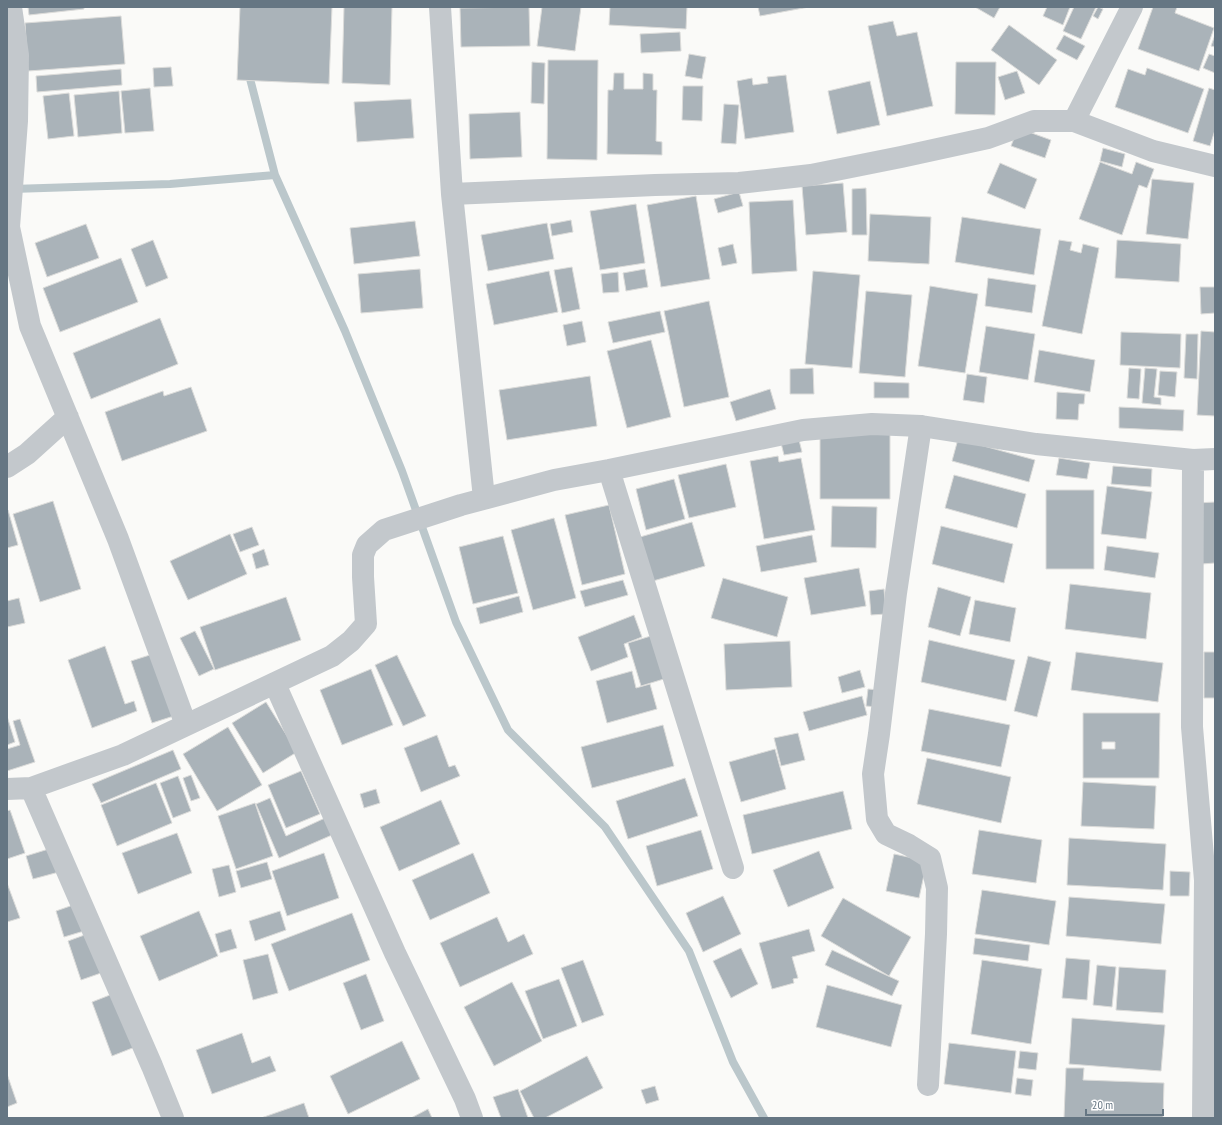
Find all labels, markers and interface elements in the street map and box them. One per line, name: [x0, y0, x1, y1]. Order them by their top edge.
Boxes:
scale bar: [1086, 1091, 1163, 1117]
text: 20 m: [1092, 1097, 1113, 1112]

